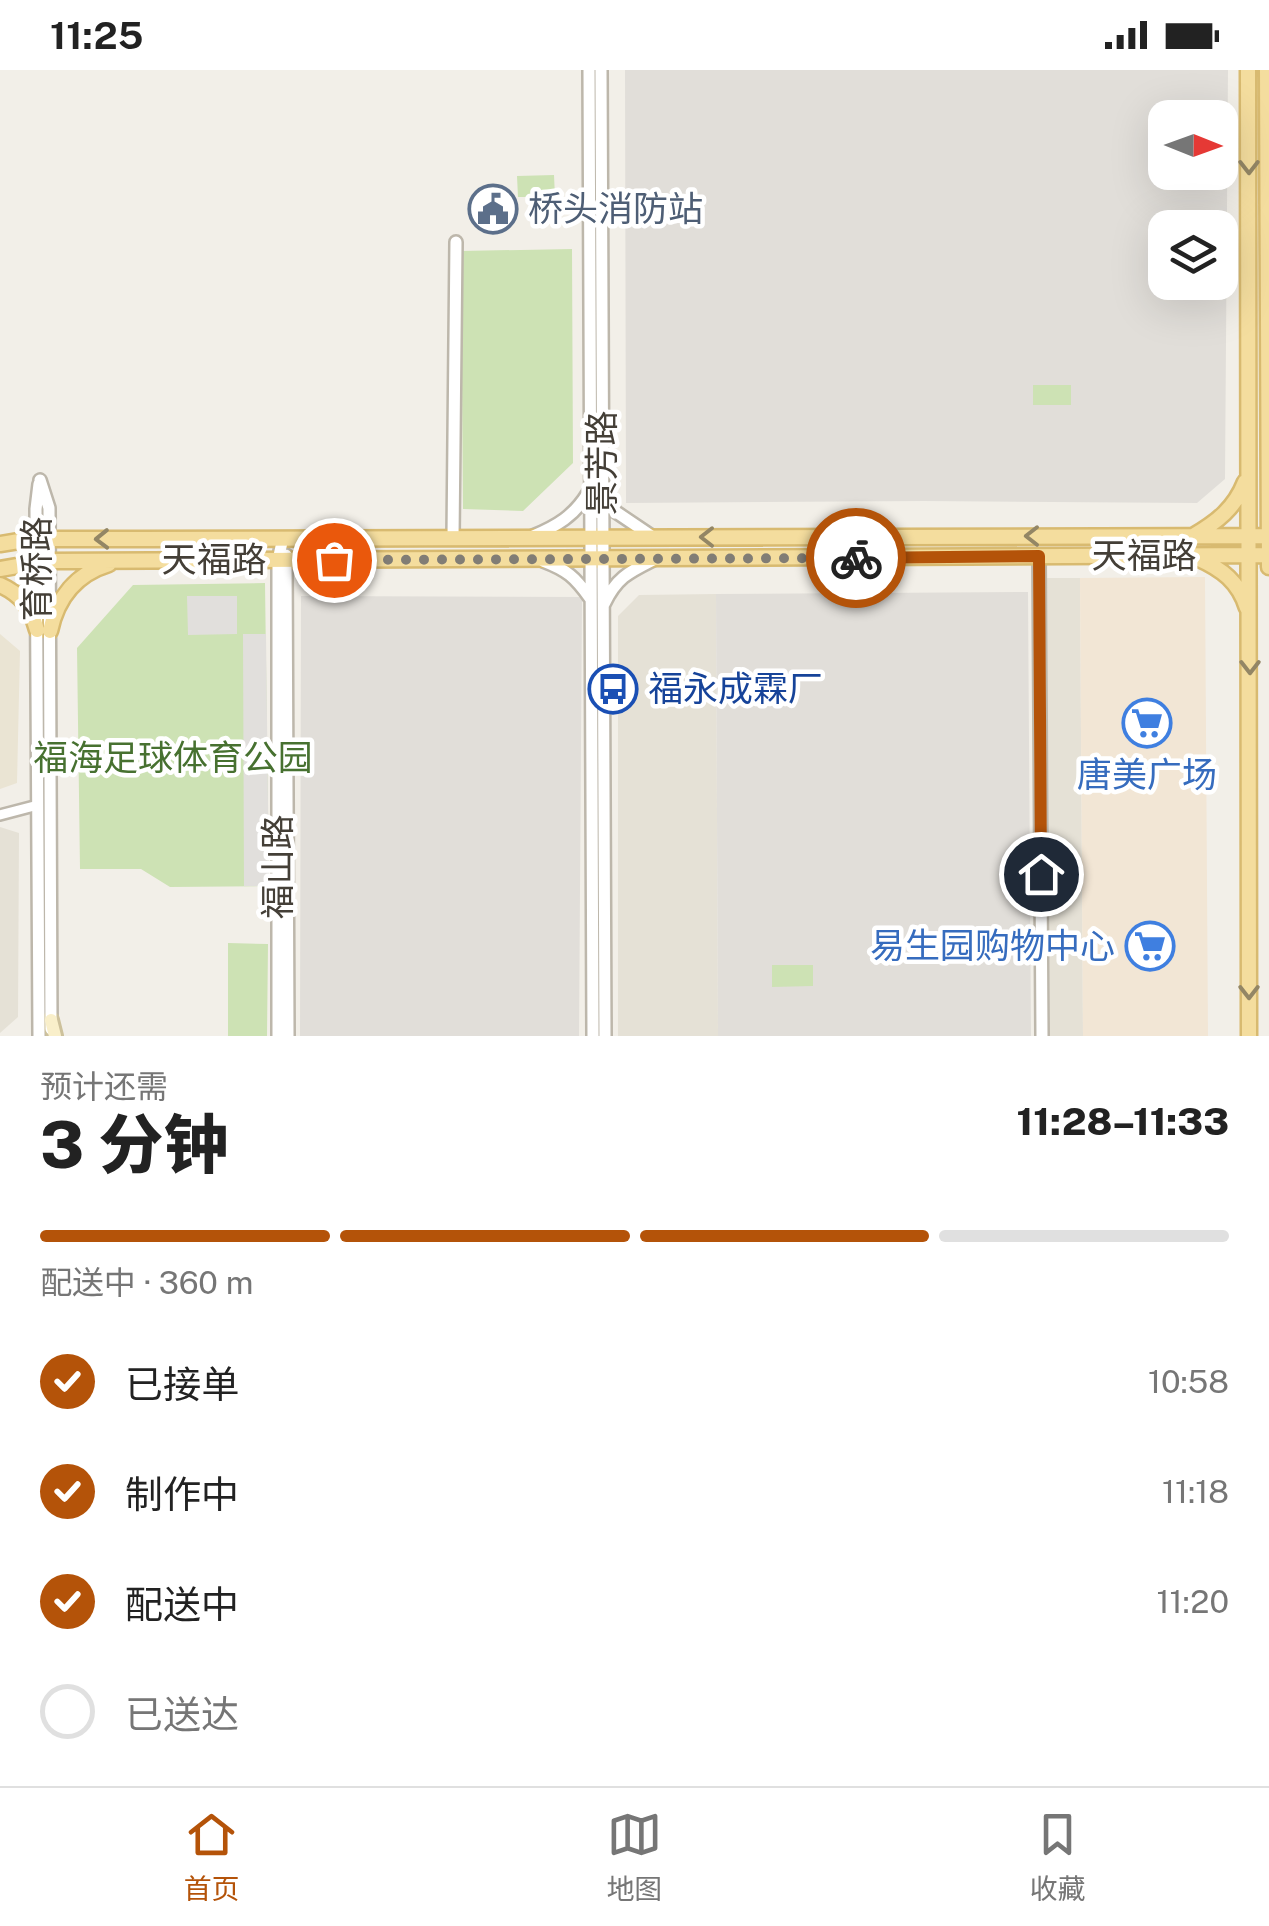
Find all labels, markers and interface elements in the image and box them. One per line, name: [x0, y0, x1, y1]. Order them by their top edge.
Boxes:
text: 11:25: [50, 13, 143, 58]
north arrow: [1148, 100, 1238, 190]
map controls: [1148, 100, 1238, 300]
one-way arrow: [1238, 160, 1260, 176]
public building icon: 桥头消防站: [467, 183, 519, 235]
place label: 桥头消防站: [528, 188, 703, 229]
button: layers: [1148, 210, 1238, 300]
street label: 景芳路: [581, 410, 622, 516]
courier: [806, 508, 906, 608]
street label: 育桥路: [16, 516, 57, 622]
pin: [292, 518, 377, 603]
one-way arrow: [1023, 525, 1038, 547]
one-way arrow: [698, 526, 714, 548]
one-way arrow: [93, 529, 109, 550]
icon: bike: [829, 531, 884, 586]
icon: bag: [307, 533, 362, 588]
street label: 天福路: [1091, 535, 1197, 576]
street label: 天福路: [161, 539, 267, 580]
one-way arrow: [1239, 660, 1261, 676]
bus stop icon: 福永成霖厂: [587, 663, 639, 715]
place label: 福永成霖厂: [648, 668, 823, 709]
supermarket icon: 唐美广场: [1121, 697, 1173, 749]
park label: 福海足球体育公园: [33, 737, 313, 778]
place label: 唐美广场: [1077, 754, 1217, 795]
street label: 福山路: [257, 814, 298, 920]
pin: [999, 832, 1084, 917]
icon: home: [1014, 847, 1069, 902]
supermarket icon: 易生园购物中心: [1124, 920, 1176, 972]
place label: 易生园购物中心: [870, 925, 1115, 966]
one-way arrow: [1238, 986, 1260, 1001]
text: 预计还需: [40, 1068, 168, 1105]
text: 11:28–11:33: [1017, 1099, 1229, 1144]
text: 3 分钟: [40, 1106, 228, 1183]
text: 配送中 · 360 m: [40, 1264, 253, 1301]
icon: check: [40, 1354, 95, 1409]
text: 已接单: [125, 1362, 239, 1407]
text: 10:58: [1148, 1363, 1229, 1400]
icon: check: [40, 1464, 95, 1519]
text: 制作中: [125, 1472, 239, 1517]
text: 11:18: [1162, 1473, 1229, 1510]
icon: check: [40, 1574, 95, 1629]
text: 配送中: [125, 1582, 239, 1627]
text: 11:20: [1156, 1583, 1229, 1620]
text: 已送达: [125, 1692, 239, 1737]
tab: 首页: [183, 1807, 240, 1907]
tab: 地图: [606, 1807, 663, 1907]
tab: 收藏: [1029, 1807, 1086, 1907]

